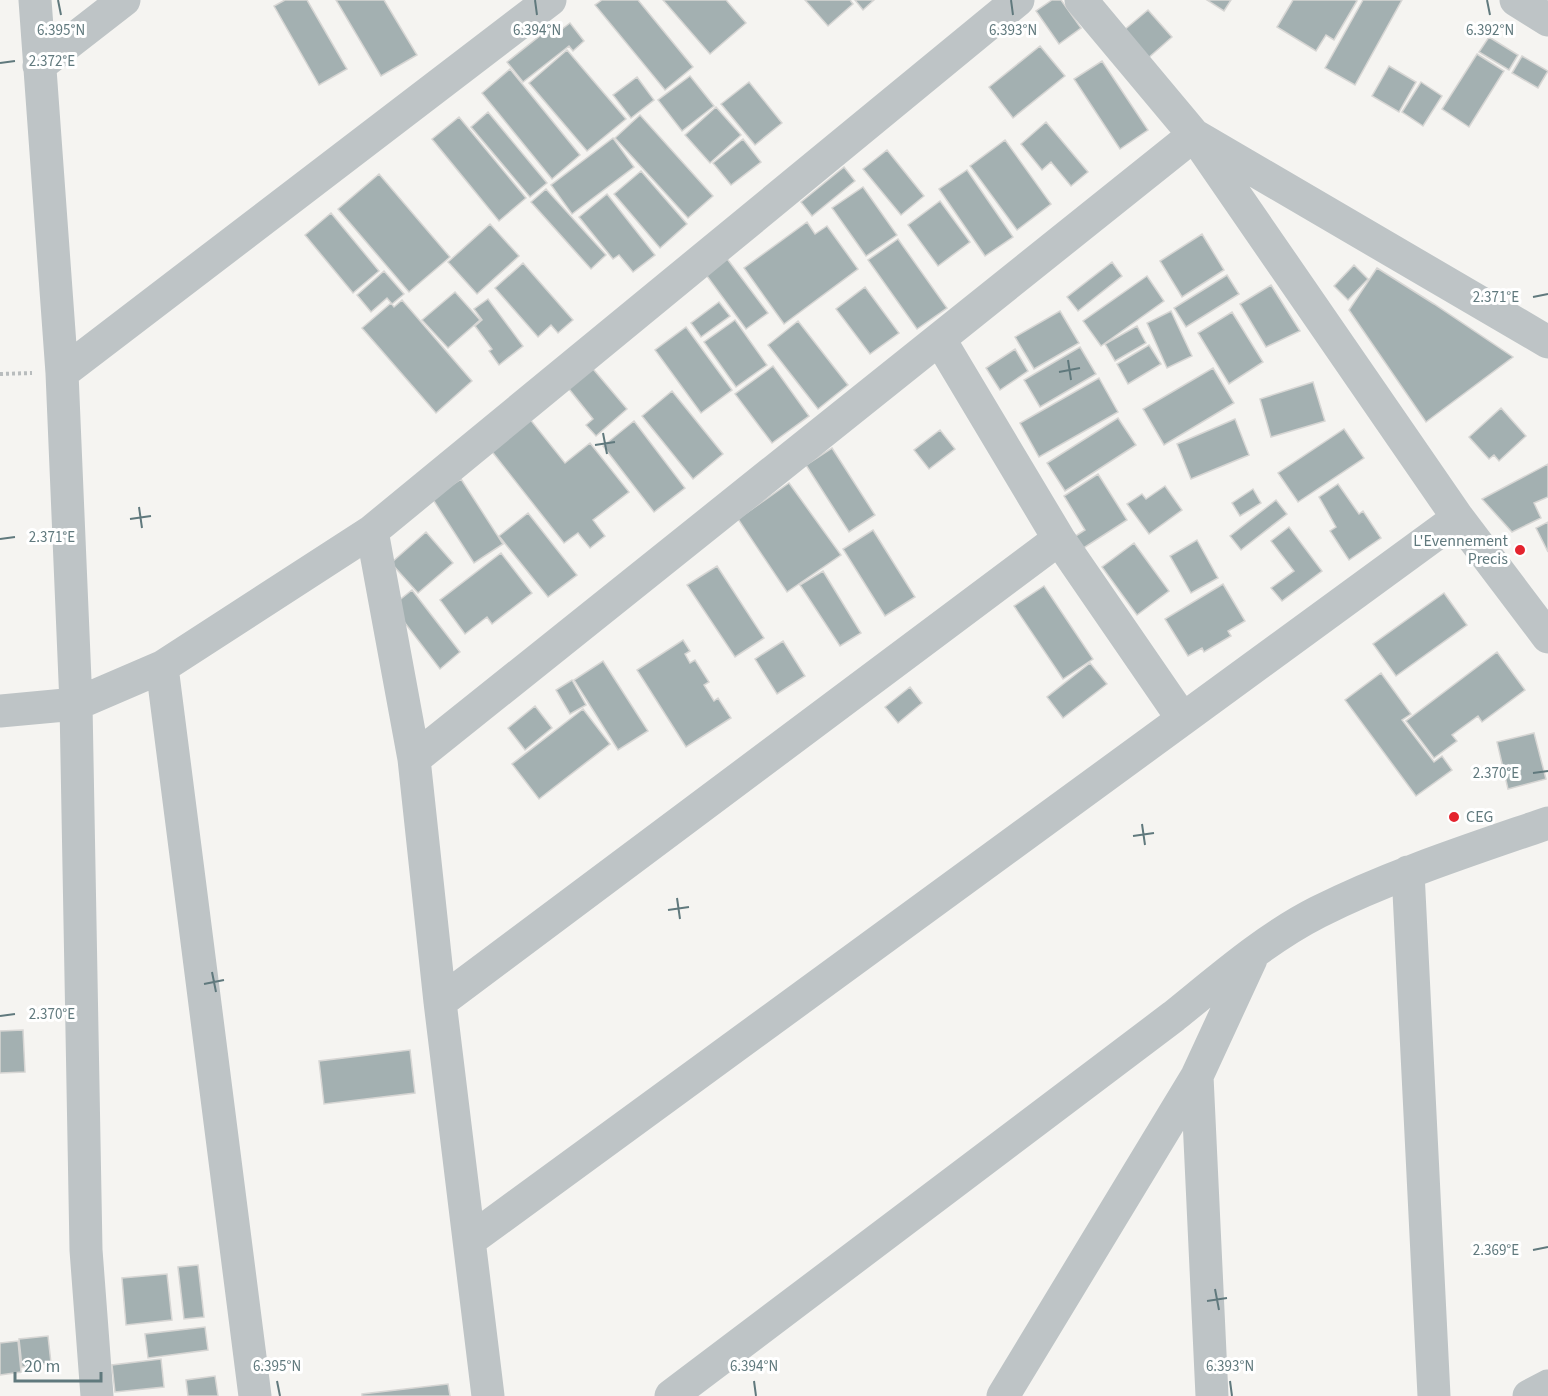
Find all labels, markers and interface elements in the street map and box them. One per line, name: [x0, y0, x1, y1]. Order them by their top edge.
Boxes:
text: 6.395°N: [37, 20, 85, 41]
text: 6.394°N: [513, 20, 561, 41]
text: 6.393°N: [989, 20, 1037, 41]
text: 6.392°N: [1466, 20, 1514, 41]
text: 2.372°E: [29, 51, 75, 72]
text: 2.371°E: [1473, 287, 1519, 308]
text: 2.371°E: [29, 527, 75, 548]
place label: L'Evennement Precis: [1413, 530, 1509, 570]
marker: L'Evennement Precis: [1513, 543, 1527, 557]
text: 2.370°E: [1473, 763, 1519, 784]
place label: CEG: [1466, 806, 1493, 828]
marker: CEG: [1447, 810, 1461, 824]
text: 2.370°E: [29, 1004, 75, 1025]
text: 2.369°E: [1473, 1240, 1519, 1261]
scale bar: [15, 1345, 100, 1383]
text: 20 m: [24, 1354, 60, 1379]
text: 6.395°N: [253, 1356, 301, 1377]
text: 6.394°N: [730, 1356, 778, 1377]
text: 6.393°N: [1206, 1356, 1254, 1377]

